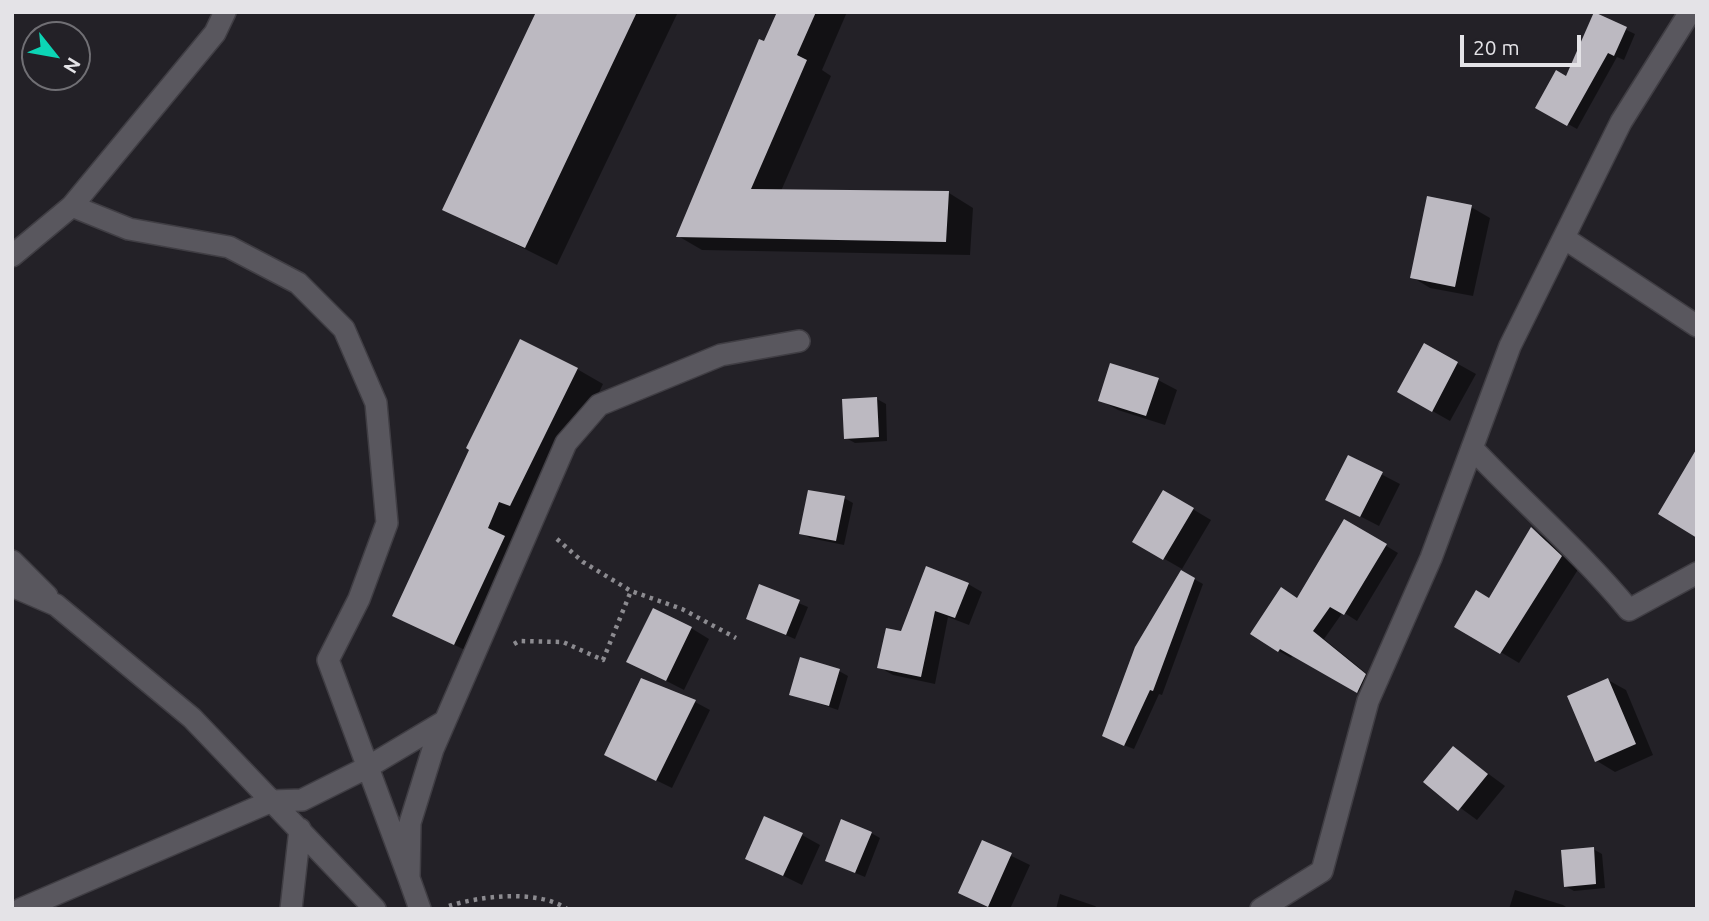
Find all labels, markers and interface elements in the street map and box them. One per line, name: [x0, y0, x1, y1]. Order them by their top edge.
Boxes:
north arrow: [21, 21, 91, 91]
scale bar: [1464, 21, 1585, 65]
text: 20 m: [1473, 35, 1520, 59]
text: N: [59, 54, 85, 78]

